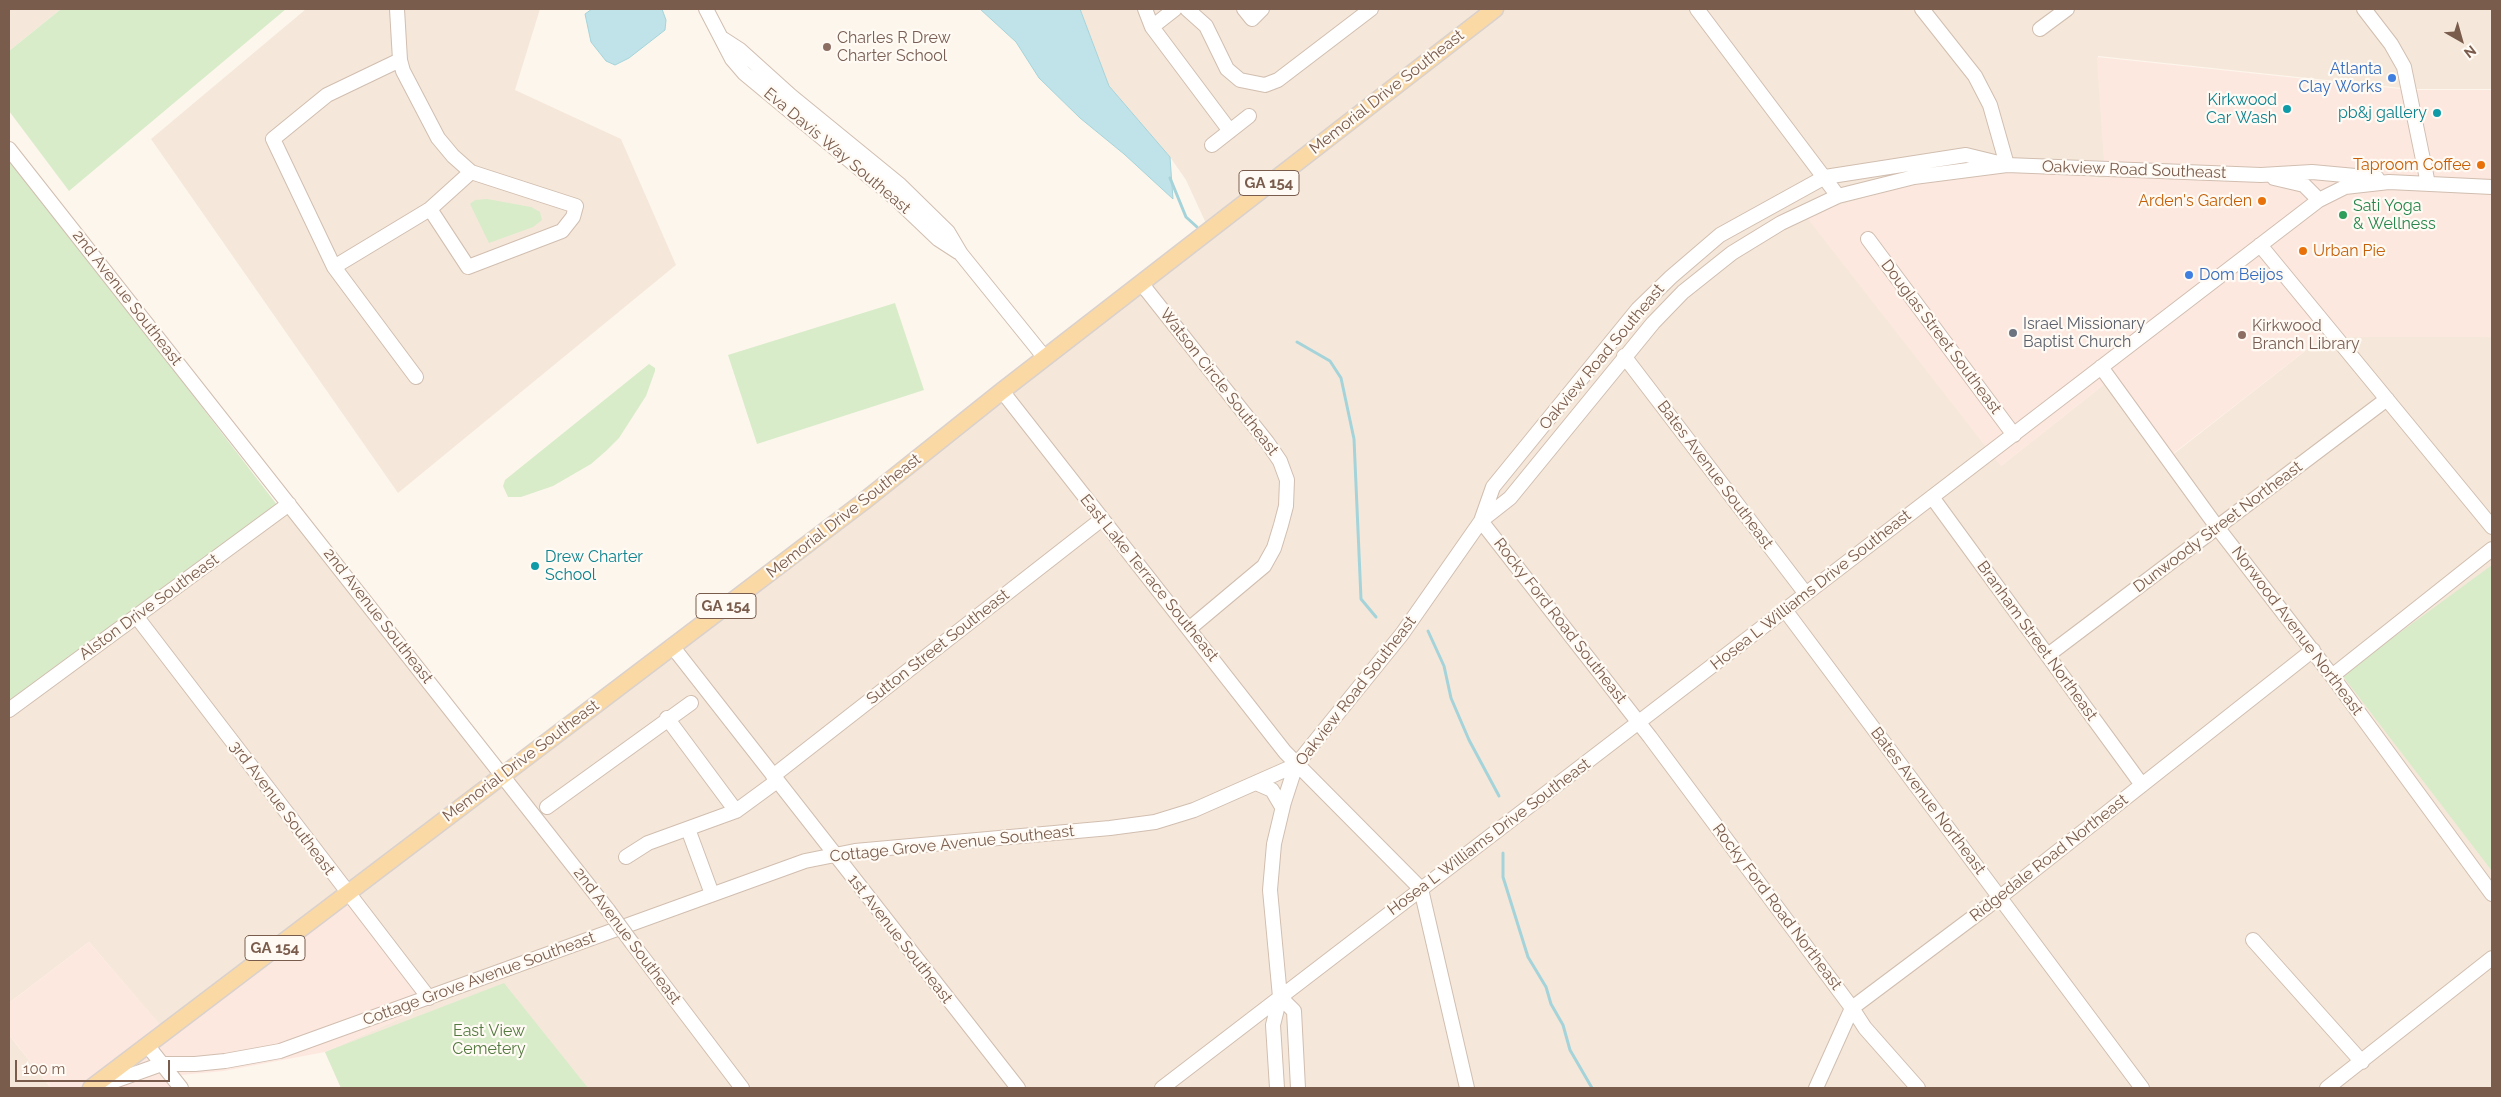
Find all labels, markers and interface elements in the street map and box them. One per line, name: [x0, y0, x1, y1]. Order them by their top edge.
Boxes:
north arrow: [2436, 15, 2486, 65]
street label: Memorial Drive Southeast: [1306, 26, 1468, 158]
place label: Charles R Drew Charter School: [837, 28, 951, 66]
marker: Charles R Drew Charter School: [821, 41, 833, 53]
text: N: [2461, 42, 2479, 61]
place label: Atlanta Clay Works: [2298, 59, 2382, 97]
marker: Atlanta Clay Works: [2386, 72, 2398, 84]
street label: Eva Davis Way Southeast: [760, 84, 914, 218]
place label: Kirkwood Car Wash: [2206, 90, 2277, 128]
marker: Kirkwood Car Wash: [2281, 103, 2293, 115]
place label: pb&j gallery: [2338, 103, 2427, 123]
marker: pb&j gallery: [2431, 107, 2443, 119]
place label: Taproom Coffee: [2353, 155, 2471, 175]
street label: Oakview Road Southeast: [2041, 157, 2227, 183]
marker: Taproom Coffee: [2475, 159, 2487, 171]
road number: GA 154: [1239, 170, 1299, 196]
place label: Arden's Garden: [2138, 191, 2252, 211]
marker: Arden's Garden: [2256, 195, 2268, 207]
place label: Sati Yoga & Wellness: [2353, 196, 2436, 234]
marker: Sati Yoga & Wellness: [2337, 209, 2349, 221]
street label: 2nd Avenue Southeast: [68, 226, 186, 370]
place label: Urban Pie: [2313, 241, 2385, 261]
marker: Urban Pie: [2297, 245, 2309, 257]
street label: Douglas Street Southeast: [1877, 256, 2005, 418]
place label: Dom Beijos: [2199, 265, 2283, 285]
marker: Dom Beijos: [2183, 269, 2195, 281]
street label: Oakview Road Southeast: [1535, 280, 1669, 434]
street label: Watson Circle Southeast: [1156, 305, 1282, 459]
place label: Israel Missionary Baptist Church: [2023, 314, 2145, 352]
place label: Kirkwood Branch Library: [2252, 316, 2360, 354]
marker: Israel Missionary Baptist Church: [2007, 327, 2019, 339]
marker: Kirkwood Branch Library: [2236, 329, 2248, 341]
street label: Bates Avenue Southeast: [1653, 397, 1777, 553]
street label: Memorial Drive Southeast: [763, 450, 925, 582]
street label: Dunwoody Street Northeast: [2130, 457, 2306, 597]
street label: East Lake Terrace Southeast: [1076, 491, 1222, 665]
street label: Hosea L Williams Drive Southeast: [1707, 506, 1915, 674]
street label: Rocky Ford Road Southeast: [1489, 534, 1631, 708]
street label: Norwood Avenue Northeast: [2227, 543, 2367, 719]
street label: 2nd Avenue Southeast: [319, 544, 437, 688]
place label: Drew Charter School: [545, 547, 643, 585]
street label: Alston Drive Southeast: [75, 550, 223, 664]
street label: Branham Street Northeast: [1973, 557, 2101, 725]
marker: Drew Charter School: [529, 560, 541, 572]
street label: Sutton Street Southeast: [863, 585, 1013, 709]
road number: GA 154: [696, 594, 756, 618]
street label: Oakview Road Southeast: [1292, 612, 1420, 770]
street label: Memorial Drive Southeast: [439, 696, 603, 826]
street label: Bates Avenue Northeast: [1866, 724, 1990, 878]
street label: 3rd Avenue Southeast: [225, 737, 339, 879]
street label: Hosea L Williams Drive Southeast: [1384, 754, 1594, 920]
street label: Ridgedale Road Northeast: [1966, 790, 2132, 926]
street label: Rocky Ford Road Northeast: [1708, 820, 1846, 994]
street label: Cottage Grove Avenue Southeast: [829, 822, 1075, 866]
street label: 2nd Avenue Southeast: [569, 864, 685, 1008]
street label: 1st Avenue Southeast: [844, 870, 956, 1008]
street label: Cottage Grove Avenue Southeast: [360, 928, 598, 1030]
road number: GA 154: [245, 936, 305, 960]
park label: East View Cemetery: [452, 1021, 526, 1059]
scale bar: [18, 1050, 172, 1082]
text: 100 m: [23, 1060, 65, 1078]

